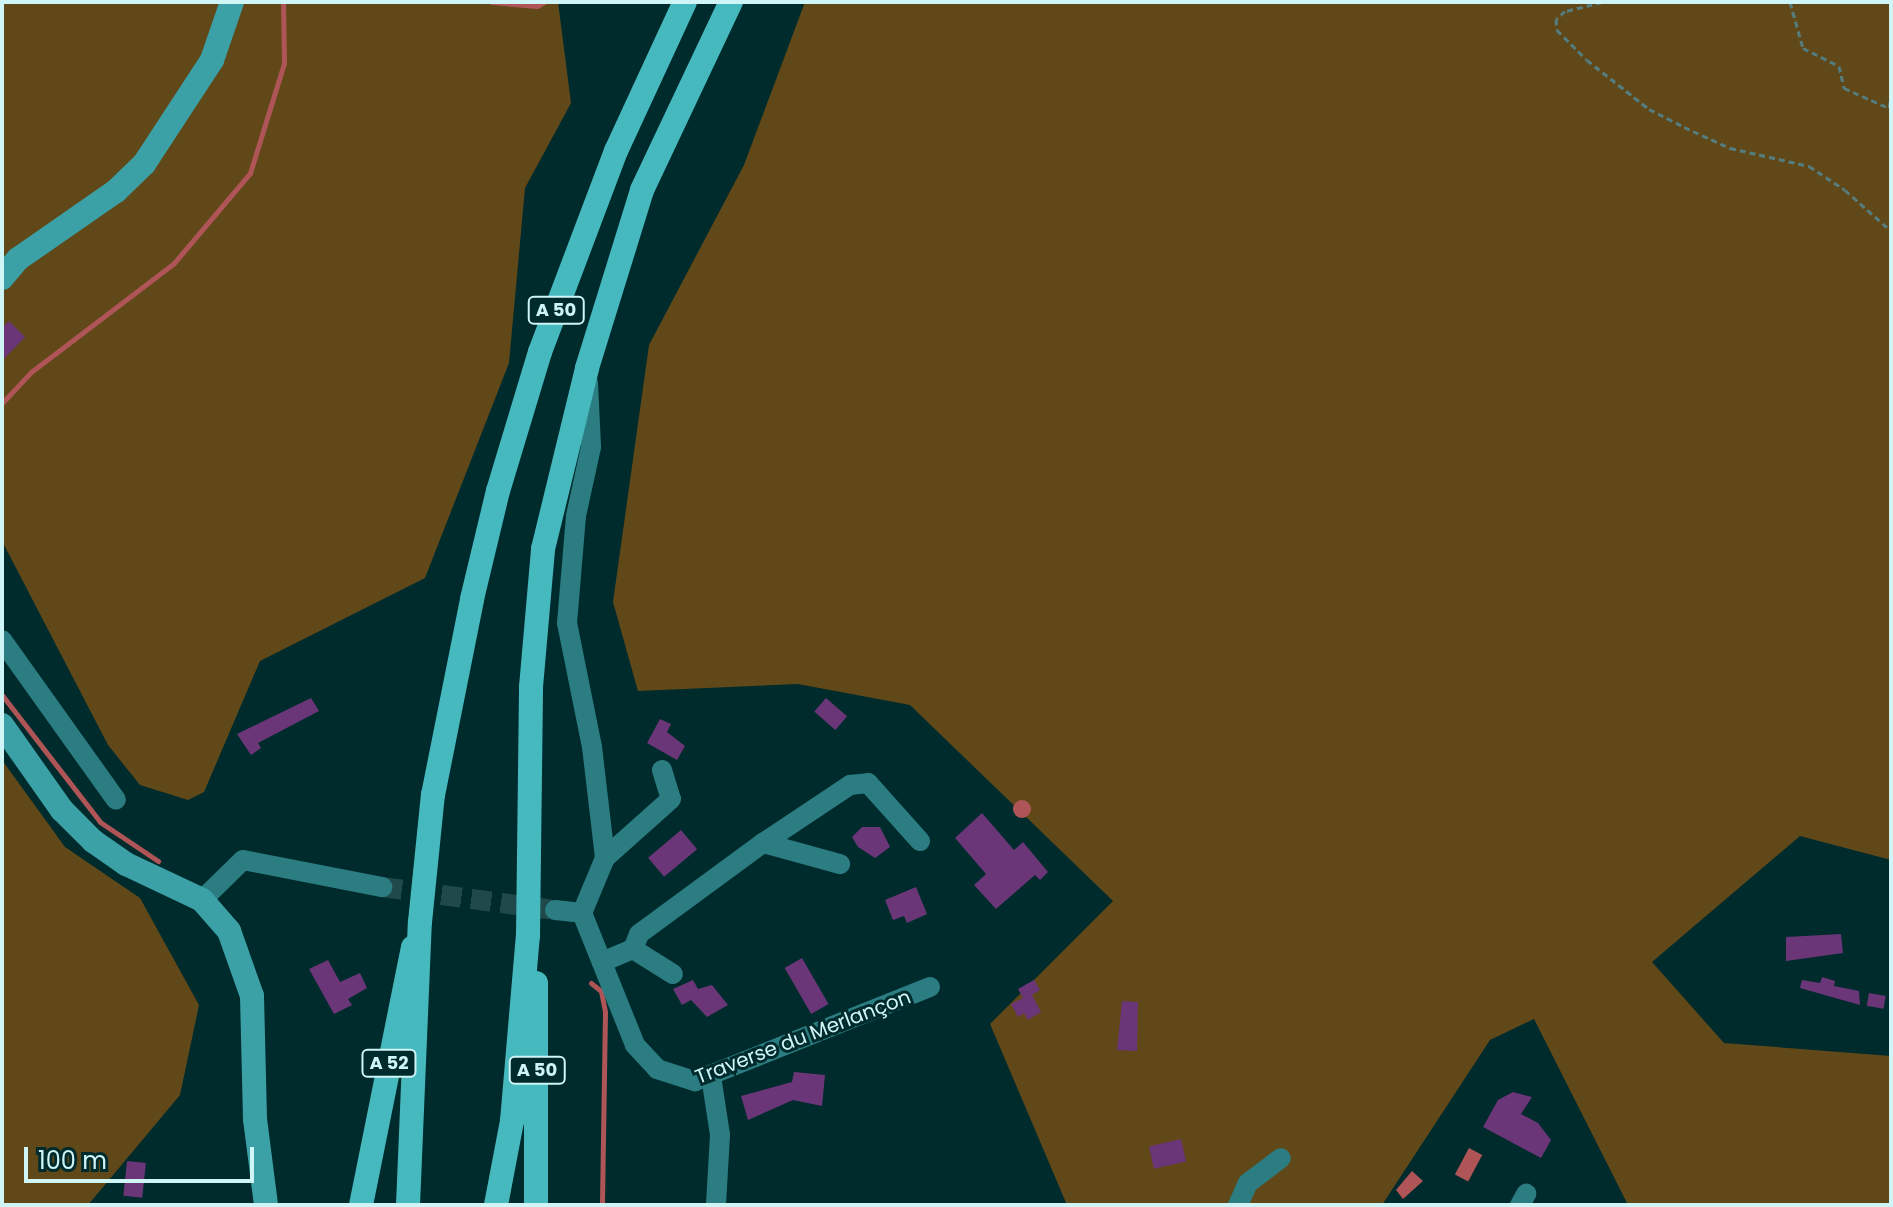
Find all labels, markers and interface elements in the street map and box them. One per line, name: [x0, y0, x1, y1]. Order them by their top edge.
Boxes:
road number: A 50: [526, 296, 586, 324]
street label: Traverse du Merlançon: [692, 985, 914, 1089]
road number: A 52: [361, 1049, 417, 1077]
road number: A 50: [507, 1056, 567, 1084]
scale bar: [28, 1131, 258, 1181]
text: 100 m: [38, 1144, 107, 1177]

